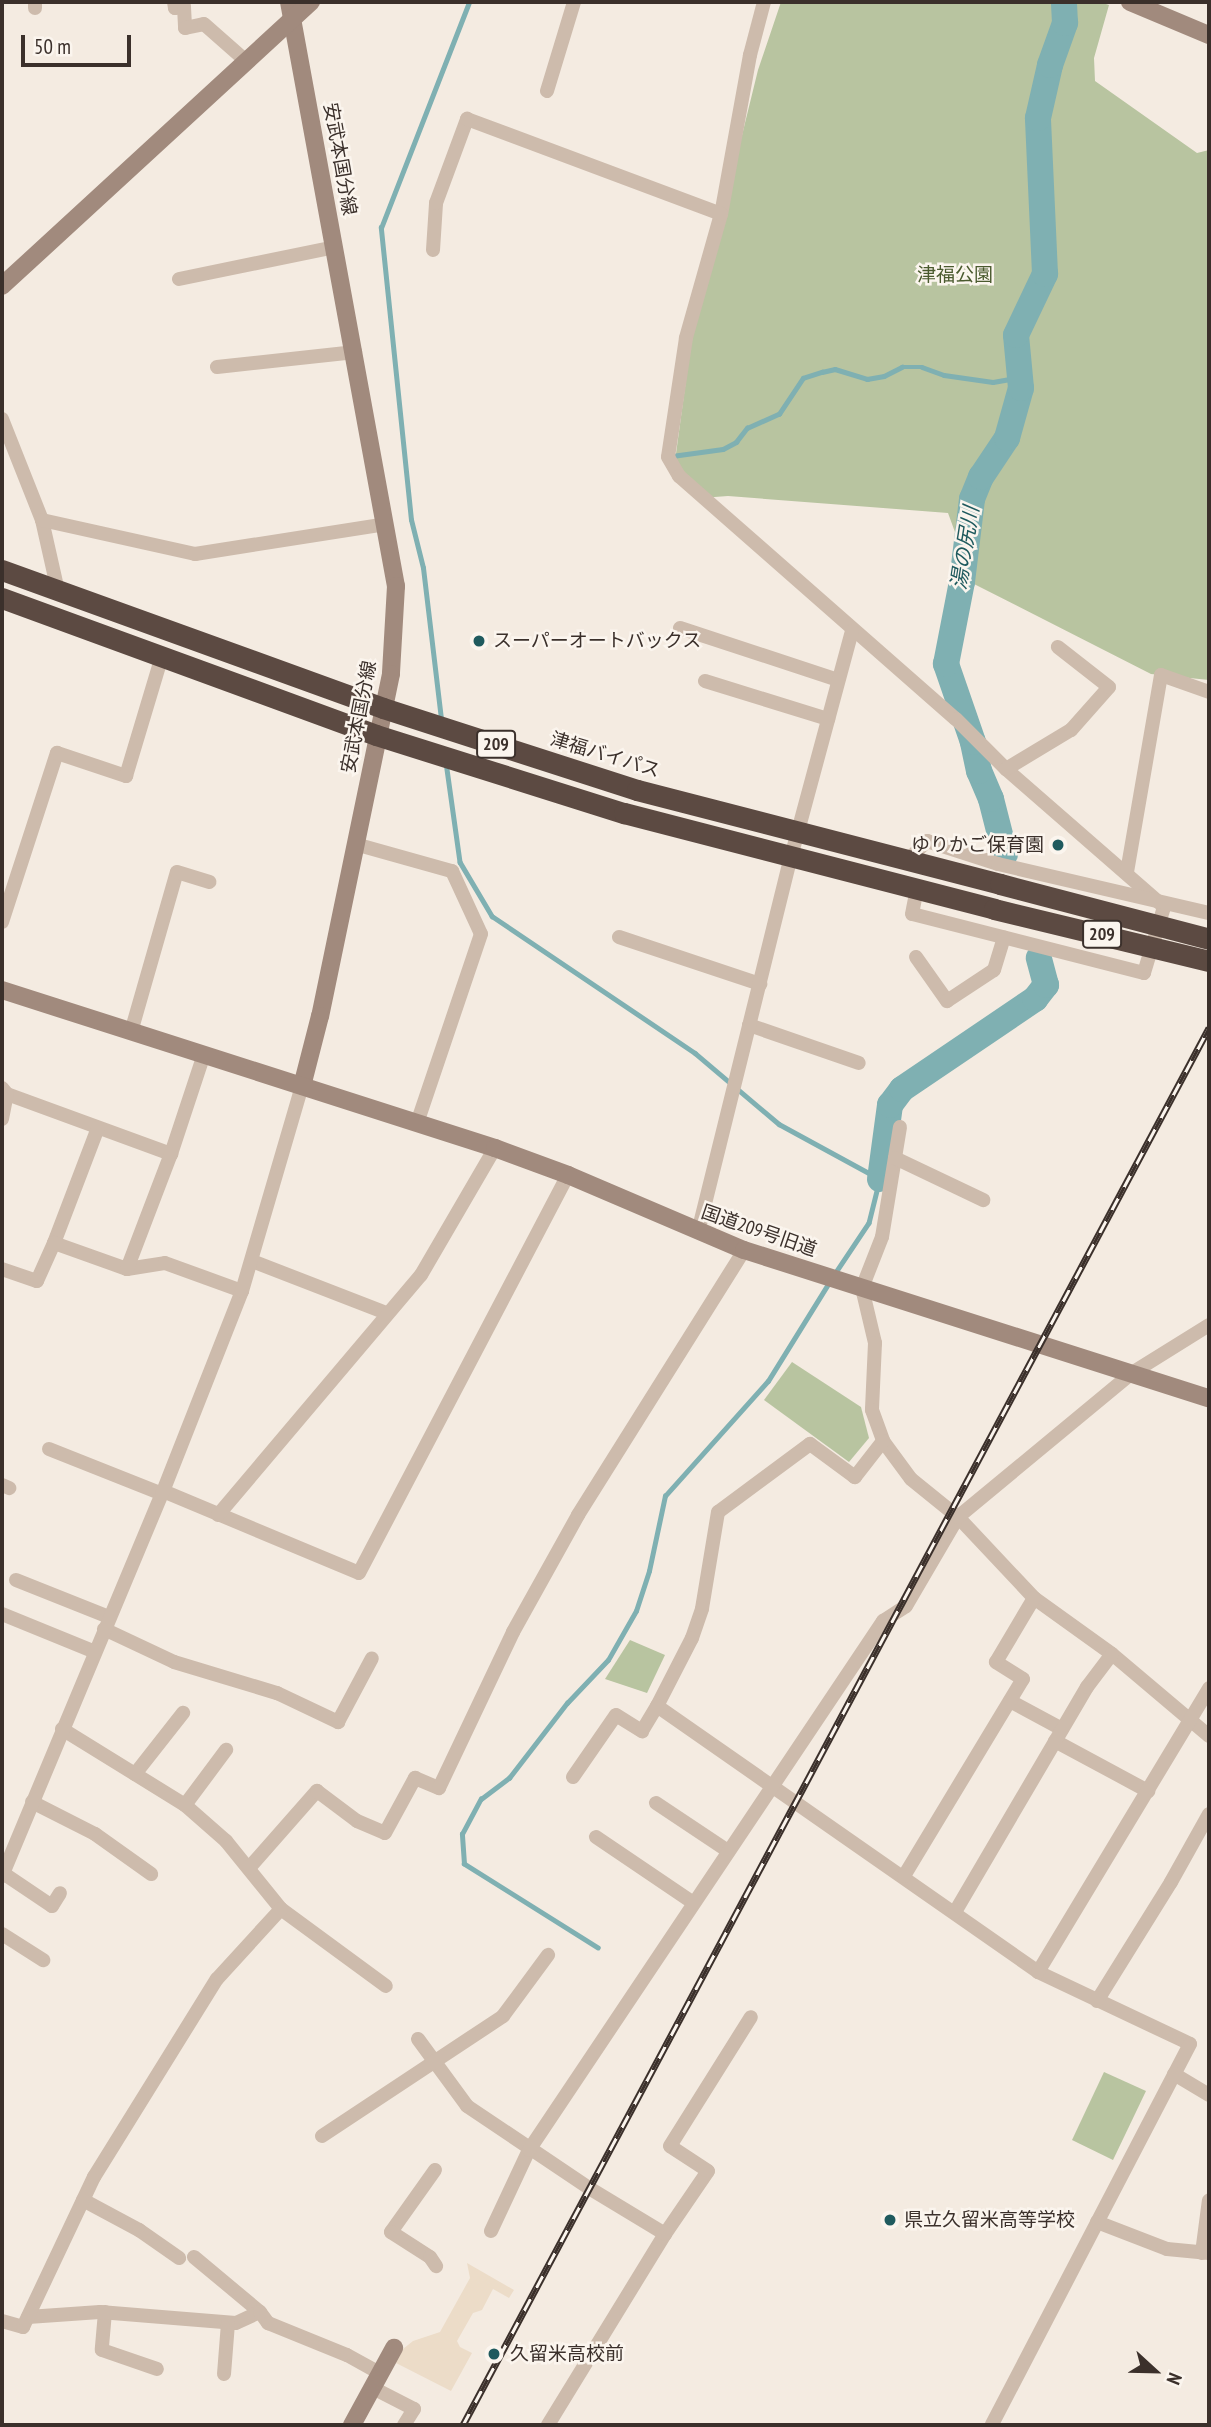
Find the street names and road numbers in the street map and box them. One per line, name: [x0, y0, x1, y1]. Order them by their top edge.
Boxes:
street label: 安武本国分線: [319, 101, 361, 217]
street label: 安武本国分線: [337, 659, 381, 775]
street label: 津福バイパス: [547, 727, 663, 783]
road number: 209: [475, 730, 517, 758]
road number: 209: [1081, 919, 1123, 948]
street label: 国道209号旧道: [698, 1201, 820, 1261]

